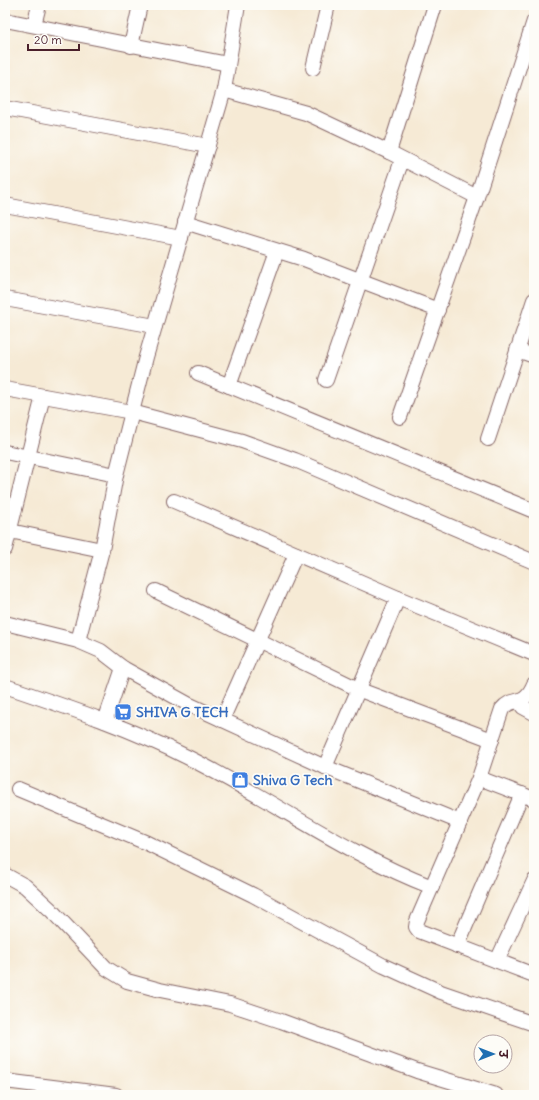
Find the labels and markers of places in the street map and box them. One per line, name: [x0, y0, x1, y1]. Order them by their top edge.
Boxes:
supermarket icon: SHIVA G TECH: [113, 702, 133, 722]
place label: SHIVA G TECH: [136, 703, 229, 721]
shop icon: Shiva G Tech: [230, 770, 250, 790]
place label: Shiva G Tech: [253, 771, 333, 789]

